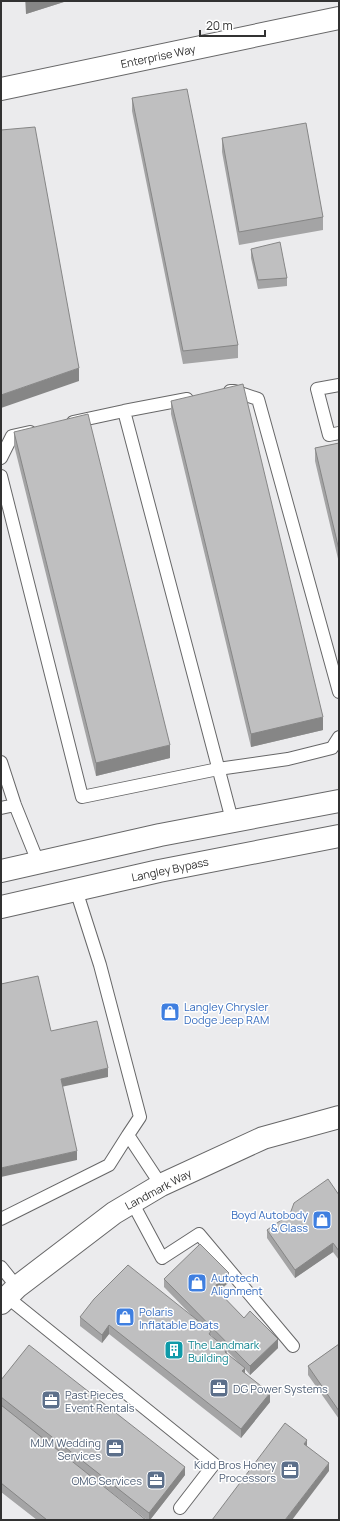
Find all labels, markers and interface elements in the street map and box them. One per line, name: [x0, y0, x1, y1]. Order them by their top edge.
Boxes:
scale bar: [200, 12, 265, 38]
text: 20 m: [206, 17, 233, 34]
street label: Enterprise Way: [119, 41, 197, 71]
street label: Langley Bypass: [130, 853, 210, 884]
place label: Langley Chrysler Dodge Jeep RAM: [184, 999, 269, 1027]
shop icon: Langley Chrysler Dodge Jeep RAM: [159, 1001, 181, 1023]
street label: Landmark Way: [122, 1165, 194, 1213]
place label: Boyd Autobody & Glass: [231, 1207, 308, 1235]
shop icon: Boyd Autobody & Glass: [311, 1209, 333, 1231]
place label: Autotech Alignment: [211, 1270, 263, 1298]
shop icon: Autotech Alignment: [186, 1272, 208, 1294]
place label: Polaris Inflatable Boats: [139, 1304, 219, 1332]
shop icon: Polaris Inflatable Boats: [114, 1306, 136, 1328]
place label: The Landmark Building: [188, 1337, 260, 1365]
building icon: The Landmark Building: [163, 1339, 185, 1361]
office icon: DG Power Systems: [208, 1377, 230, 1399]
place label: DG Power Systems: [233, 1381, 328, 1396]
place label: Past Pieces Event Rentals: [65, 1387, 135, 1415]
office icon: Past Pieces Event Rentals: [40, 1389, 62, 1411]
place label: MJM Wedding Services: [30, 1435, 101, 1463]
office icon: MJM Wedding Services: [104, 1437, 126, 1459]
place label: Kidd Bros Honey Processors: [194, 1457, 276, 1485]
office icon: Kidd Bros Honey Processors: [279, 1459, 301, 1481]
office icon: OMG Services: [145, 1469, 167, 1491]
place label: OMG Services: [71, 1473, 142, 1488]

